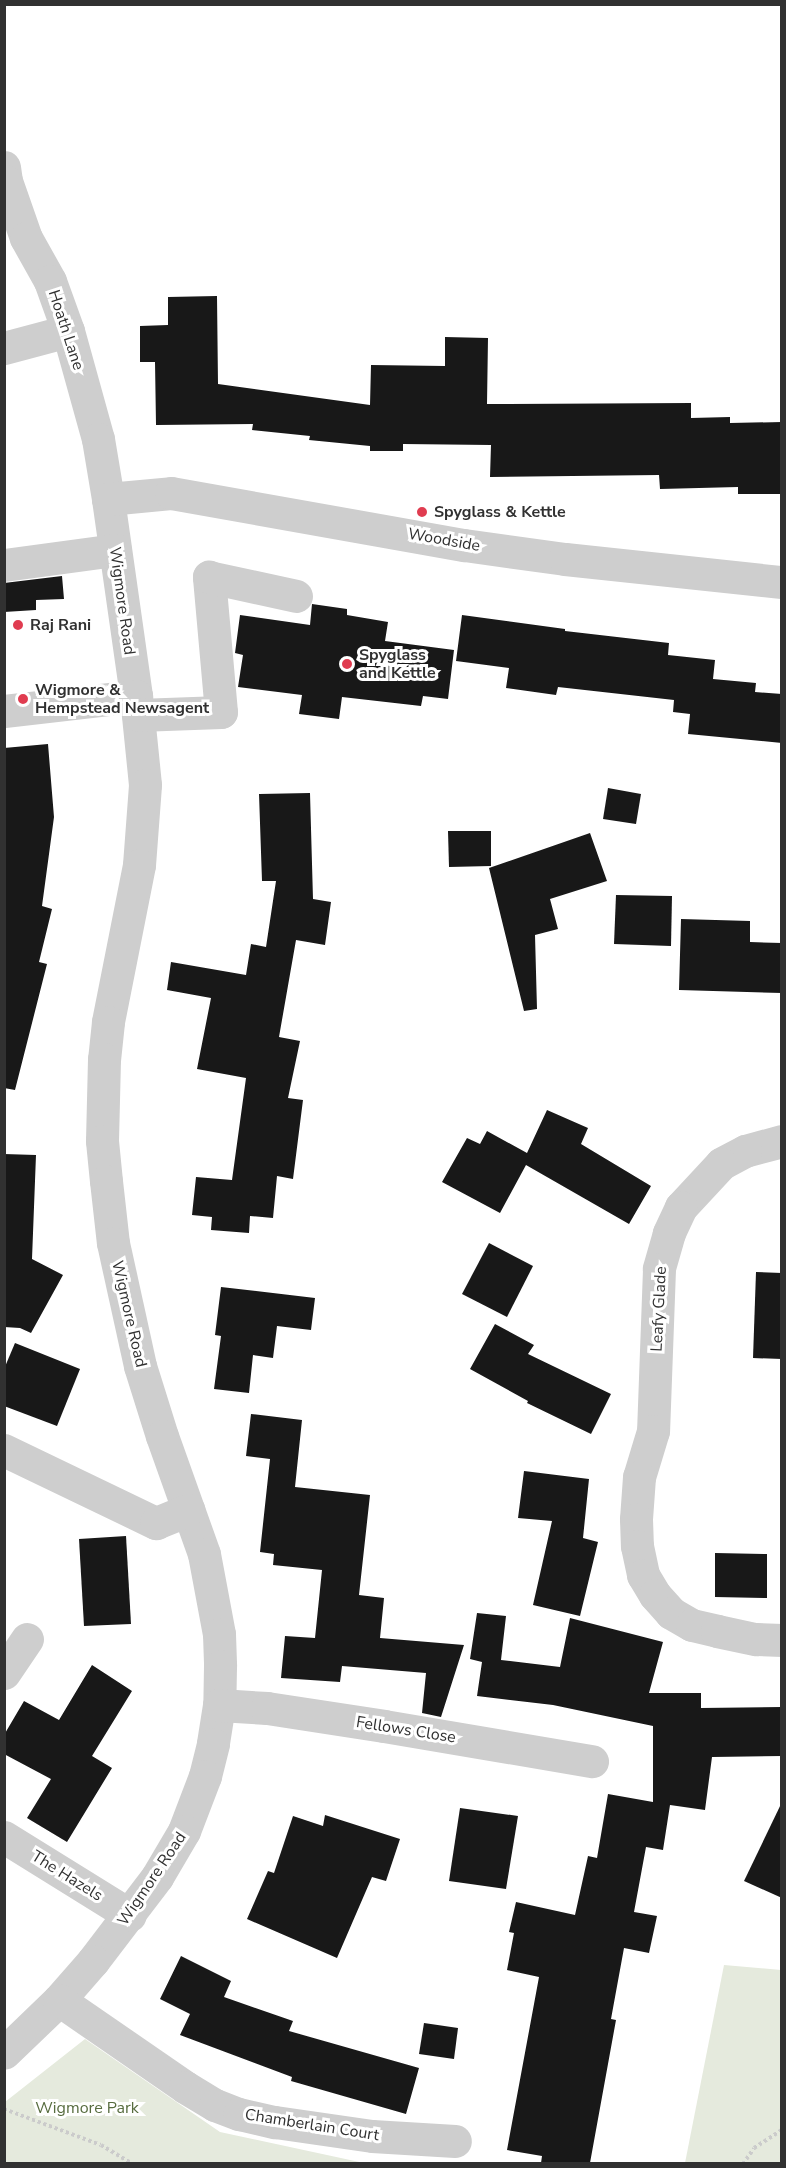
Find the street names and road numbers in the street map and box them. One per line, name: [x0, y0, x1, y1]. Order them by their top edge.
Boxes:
street label: Hoath Lane: [44, 288, 88, 372]
street label: Woodside: [406, 524, 482, 556]
street label: Wigmore Road: [105, 546, 139, 656]
street label: Wigmore Road: [107, 1259, 151, 1369]
street label: Leafy Glade: [647, 1266, 671, 1352]
street label: Fellows Close: [355, 1713, 457, 1747]
street label: Wigmore Road: [114, 1829, 190, 1929]
street label: The Hazels: [28, 1847, 106, 1905]
street label: Chamberlain Court: [244, 2105, 380, 2145]

